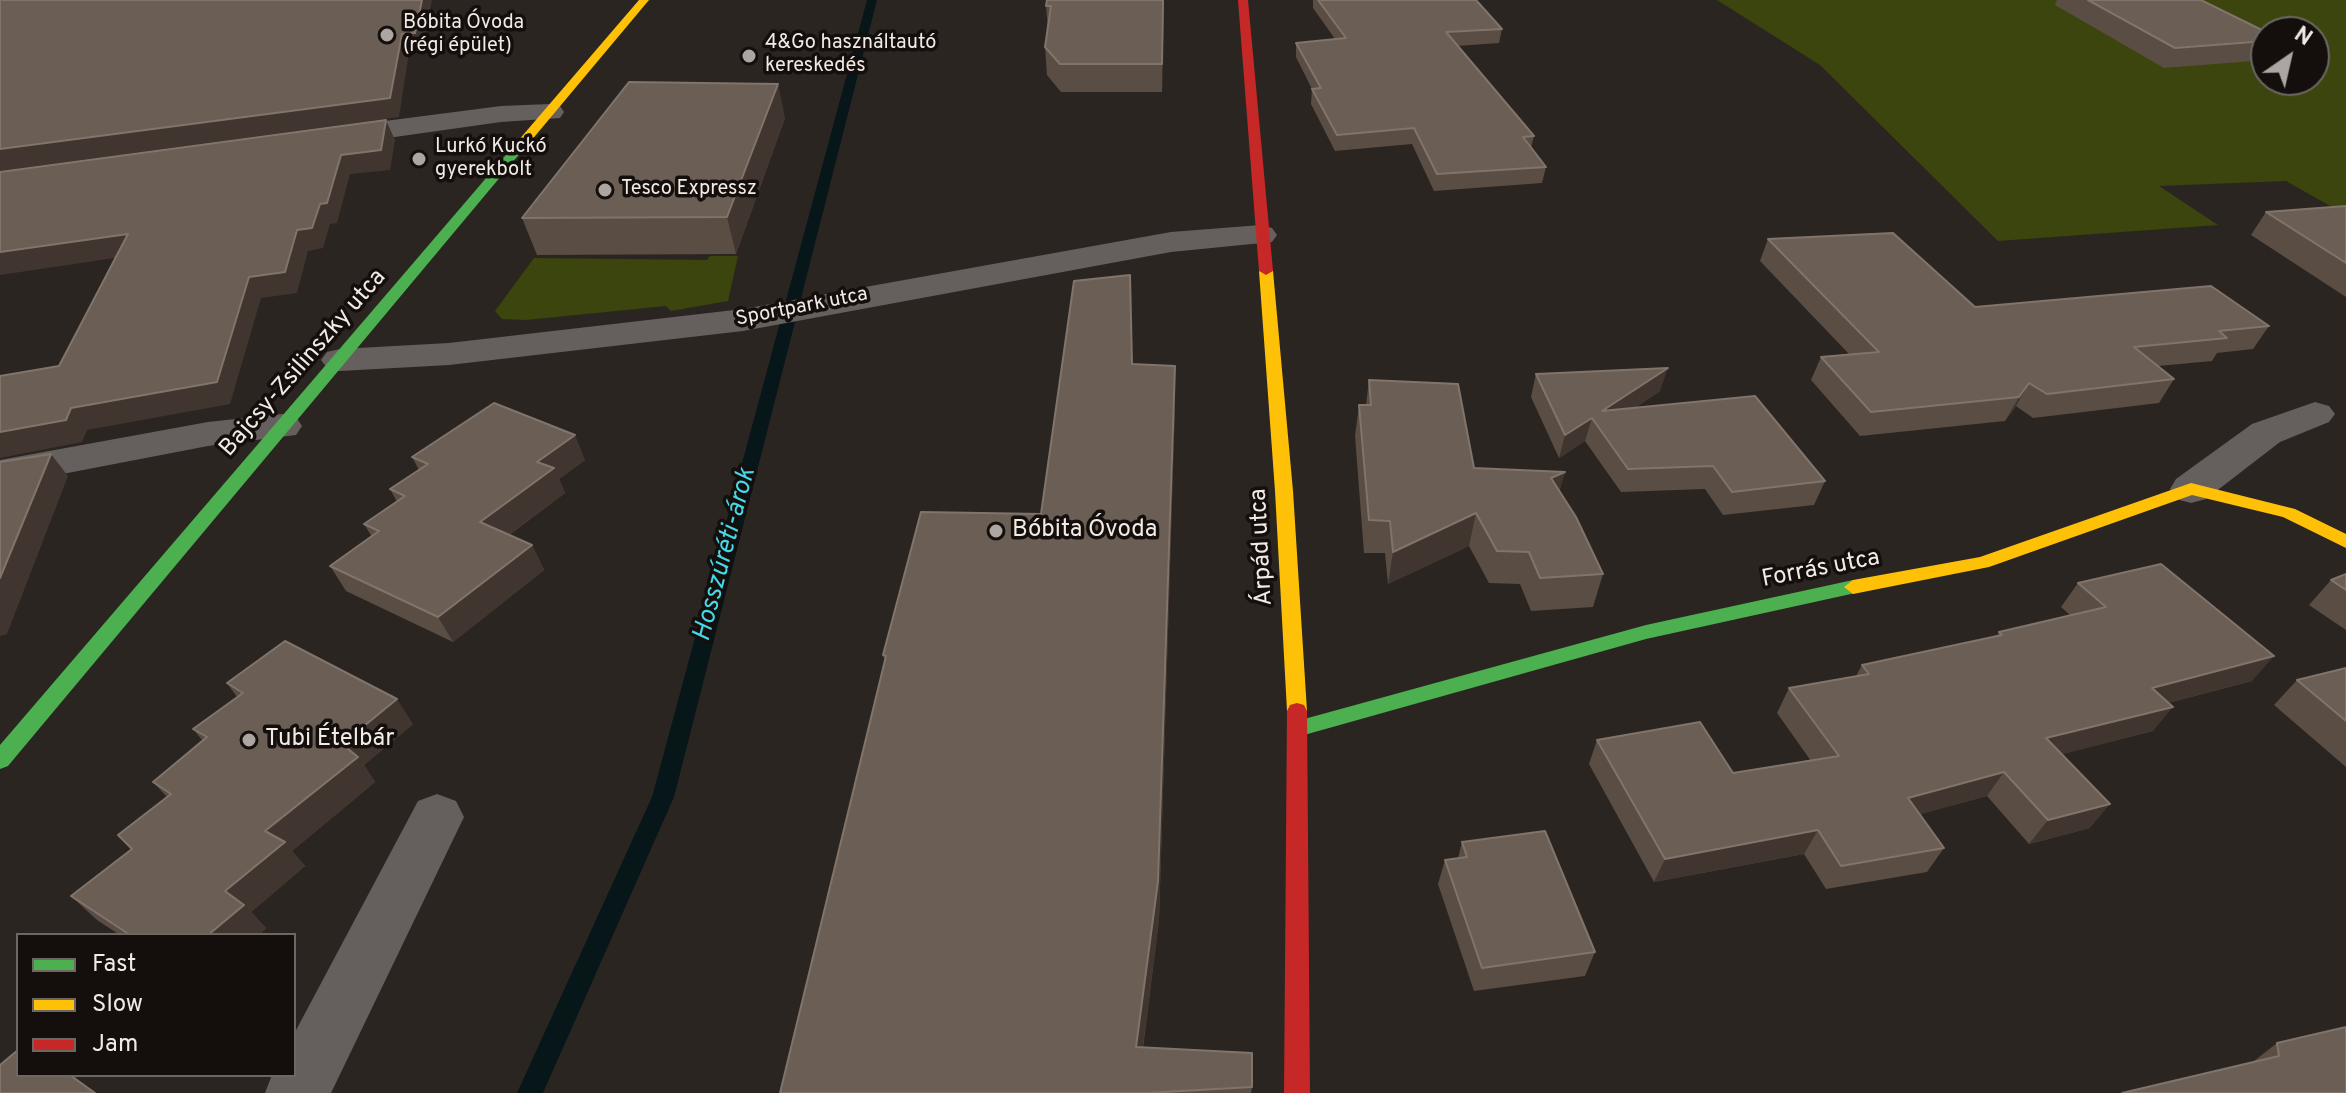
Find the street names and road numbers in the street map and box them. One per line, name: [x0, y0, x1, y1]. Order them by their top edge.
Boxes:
street label: Bajcsy-Zsilinszky utca: [215, 264, 393, 464]
street label: Sportpark utca: [734, 283, 870, 333]
street label: Árpád utca: [1246, 488, 1280, 606]
street label: Forrás utca: [1760, 544, 1882, 596]

